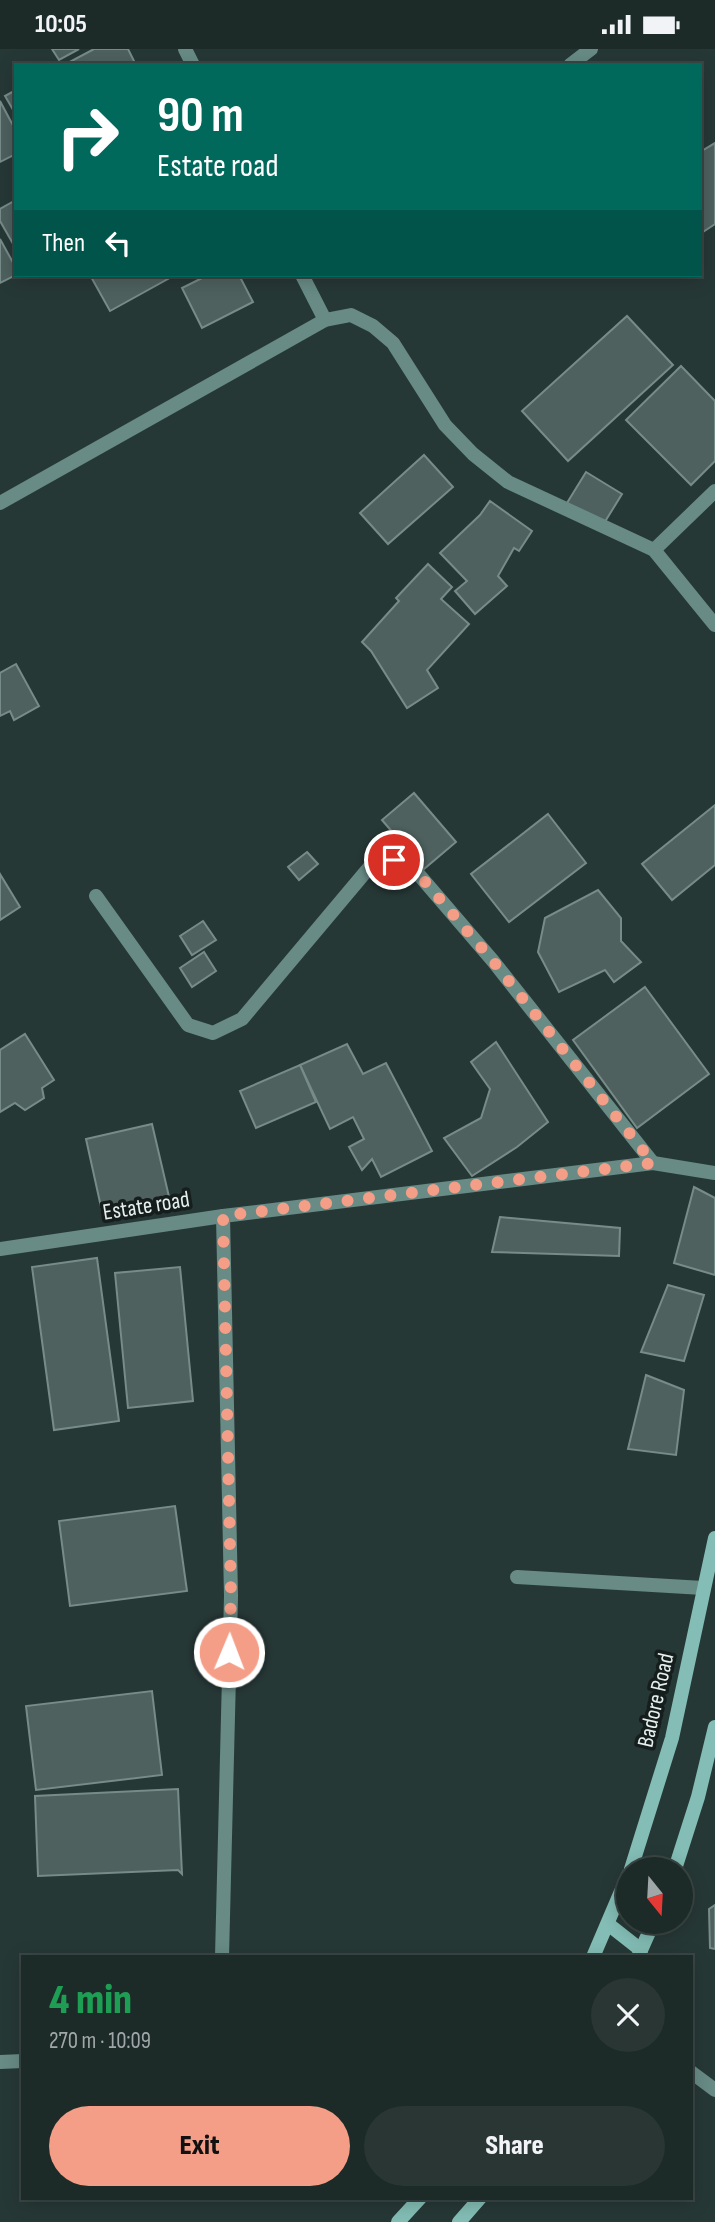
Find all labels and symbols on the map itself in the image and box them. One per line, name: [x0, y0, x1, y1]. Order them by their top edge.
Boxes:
pin: [364, 830, 424, 890]
street label: Estate road: [101, 1185, 192, 1227]
position arrow: [192, 1615, 266, 1689]
street label: Badore Road: [632, 1650, 680, 1750]
north arrow: [616, 1857, 693, 1934]

